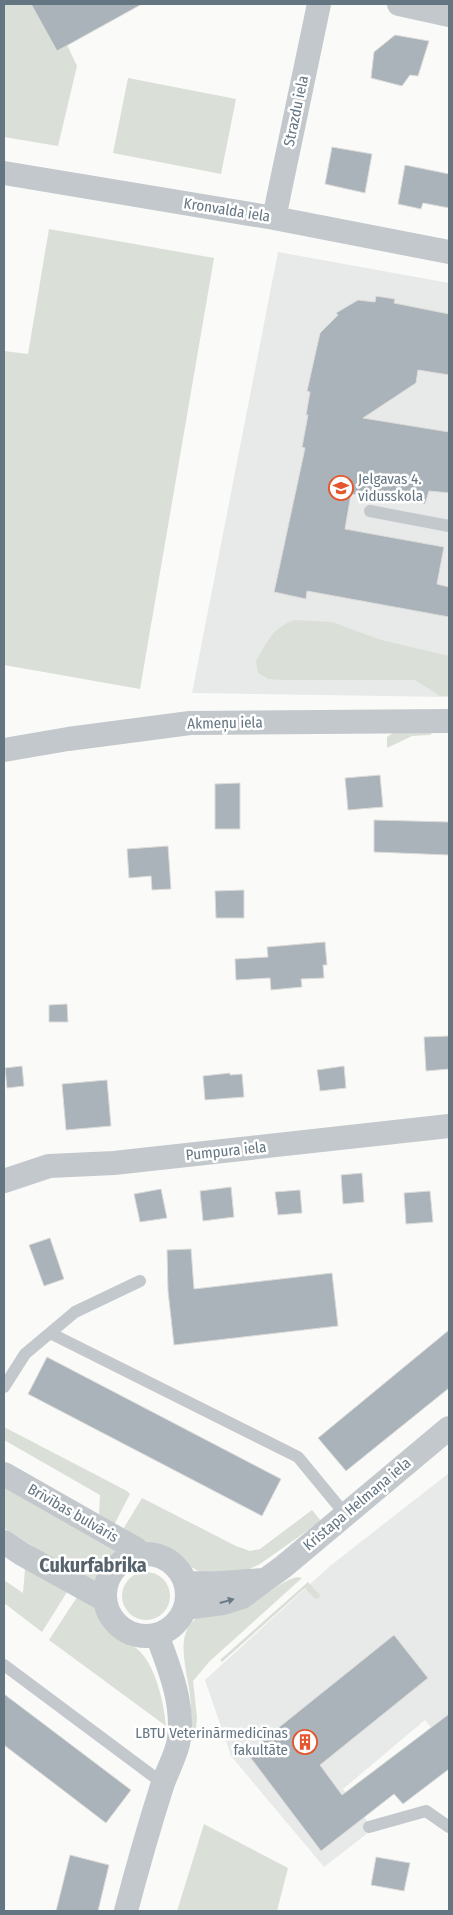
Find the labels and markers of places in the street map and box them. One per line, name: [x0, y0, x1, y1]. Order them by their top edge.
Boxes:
place label: Jelgavas 4. vidusskola: [358, 470, 423, 505]
school or university icon: Jelgavas 4. vidusskola: [328, 475, 354, 501]
place label: LBTU Veterinārmedicīnas fakultāte: [135, 1724, 288, 1759]
building icon: LBTU Veterinārmedicīnas fakultāte: [292, 1729, 318, 1755]

